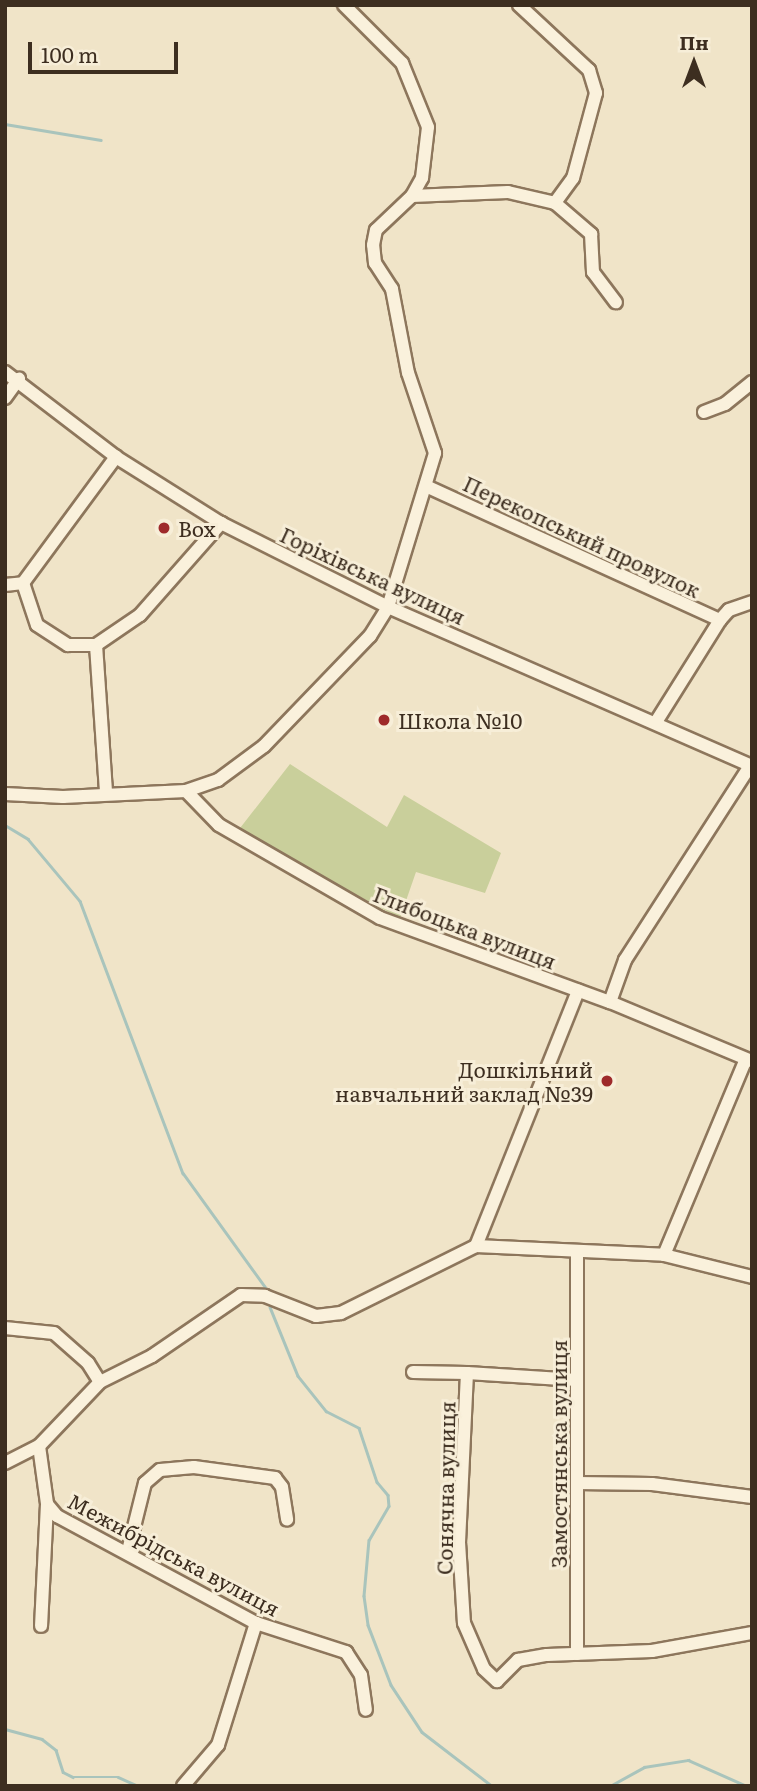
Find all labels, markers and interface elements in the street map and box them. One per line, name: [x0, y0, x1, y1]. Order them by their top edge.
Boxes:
scale bar: [32, 28, 182, 72]
north arrow: [659, 28, 729, 98]
text: Пн: [679, 28, 709, 56]
text: 100 m: [41, 38, 98, 69]
street label: Перекопський провулок: [459, 470, 705, 602]
place label: Box: [178, 515, 216, 541]
marker: Box: [156, 520, 172, 536]
street label: Горіхівська вулиця: [276, 521, 470, 629]
place label: Школа №10: [398, 707, 522, 733]
marker: Школа №10: [376, 712, 392, 728]
street label: Глибоцька вулиця: [370, 881, 560, 973]
place label: Дошкільний навчальний заклад №39: [335, 1056, 593, 1106]
marker: Дошкільний навчальний заклад №39: [599, 1073, 615, 1089]
street label: Замостянська вулиця: [545, 1340, 571, 1568]
street label: Сонячна вулиця: [431, 1401, 459, 1575]
street label: Межибрідська вулиця: [64, 1487, 284, 1621]

